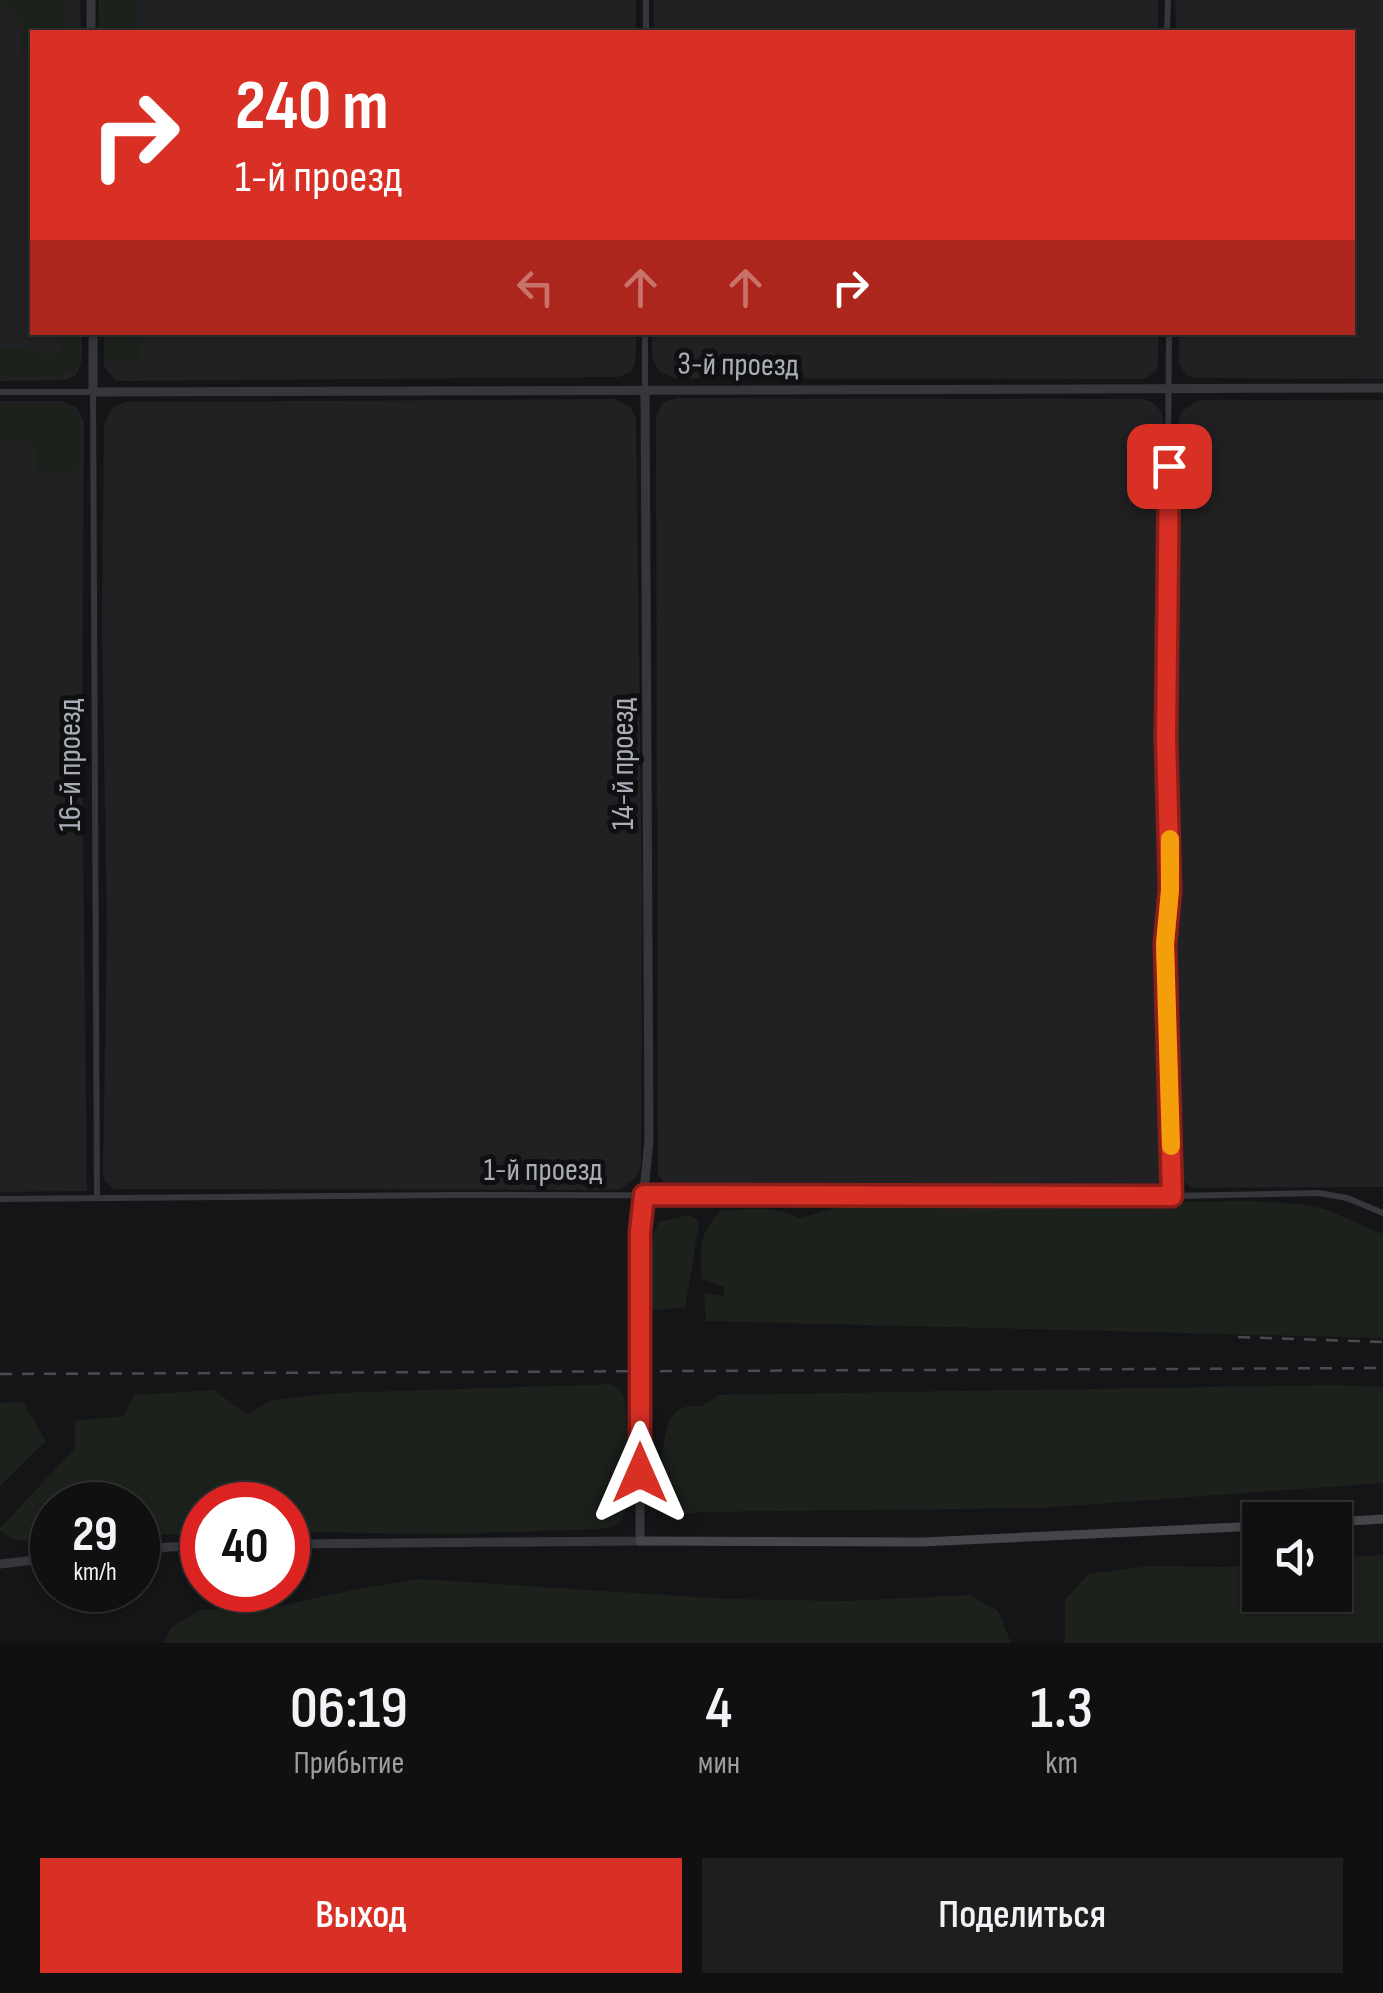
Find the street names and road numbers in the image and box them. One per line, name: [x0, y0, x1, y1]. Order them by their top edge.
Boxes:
street label: 3-й проезд: [677, 344, 799, 386]
street label: 14-й проезд: [604, 698, 643, 830]
street label: 16-й проезд: [51, 699, 90, 831]
street label: 1-й проезд: [484, 1151, 602, 1190]

